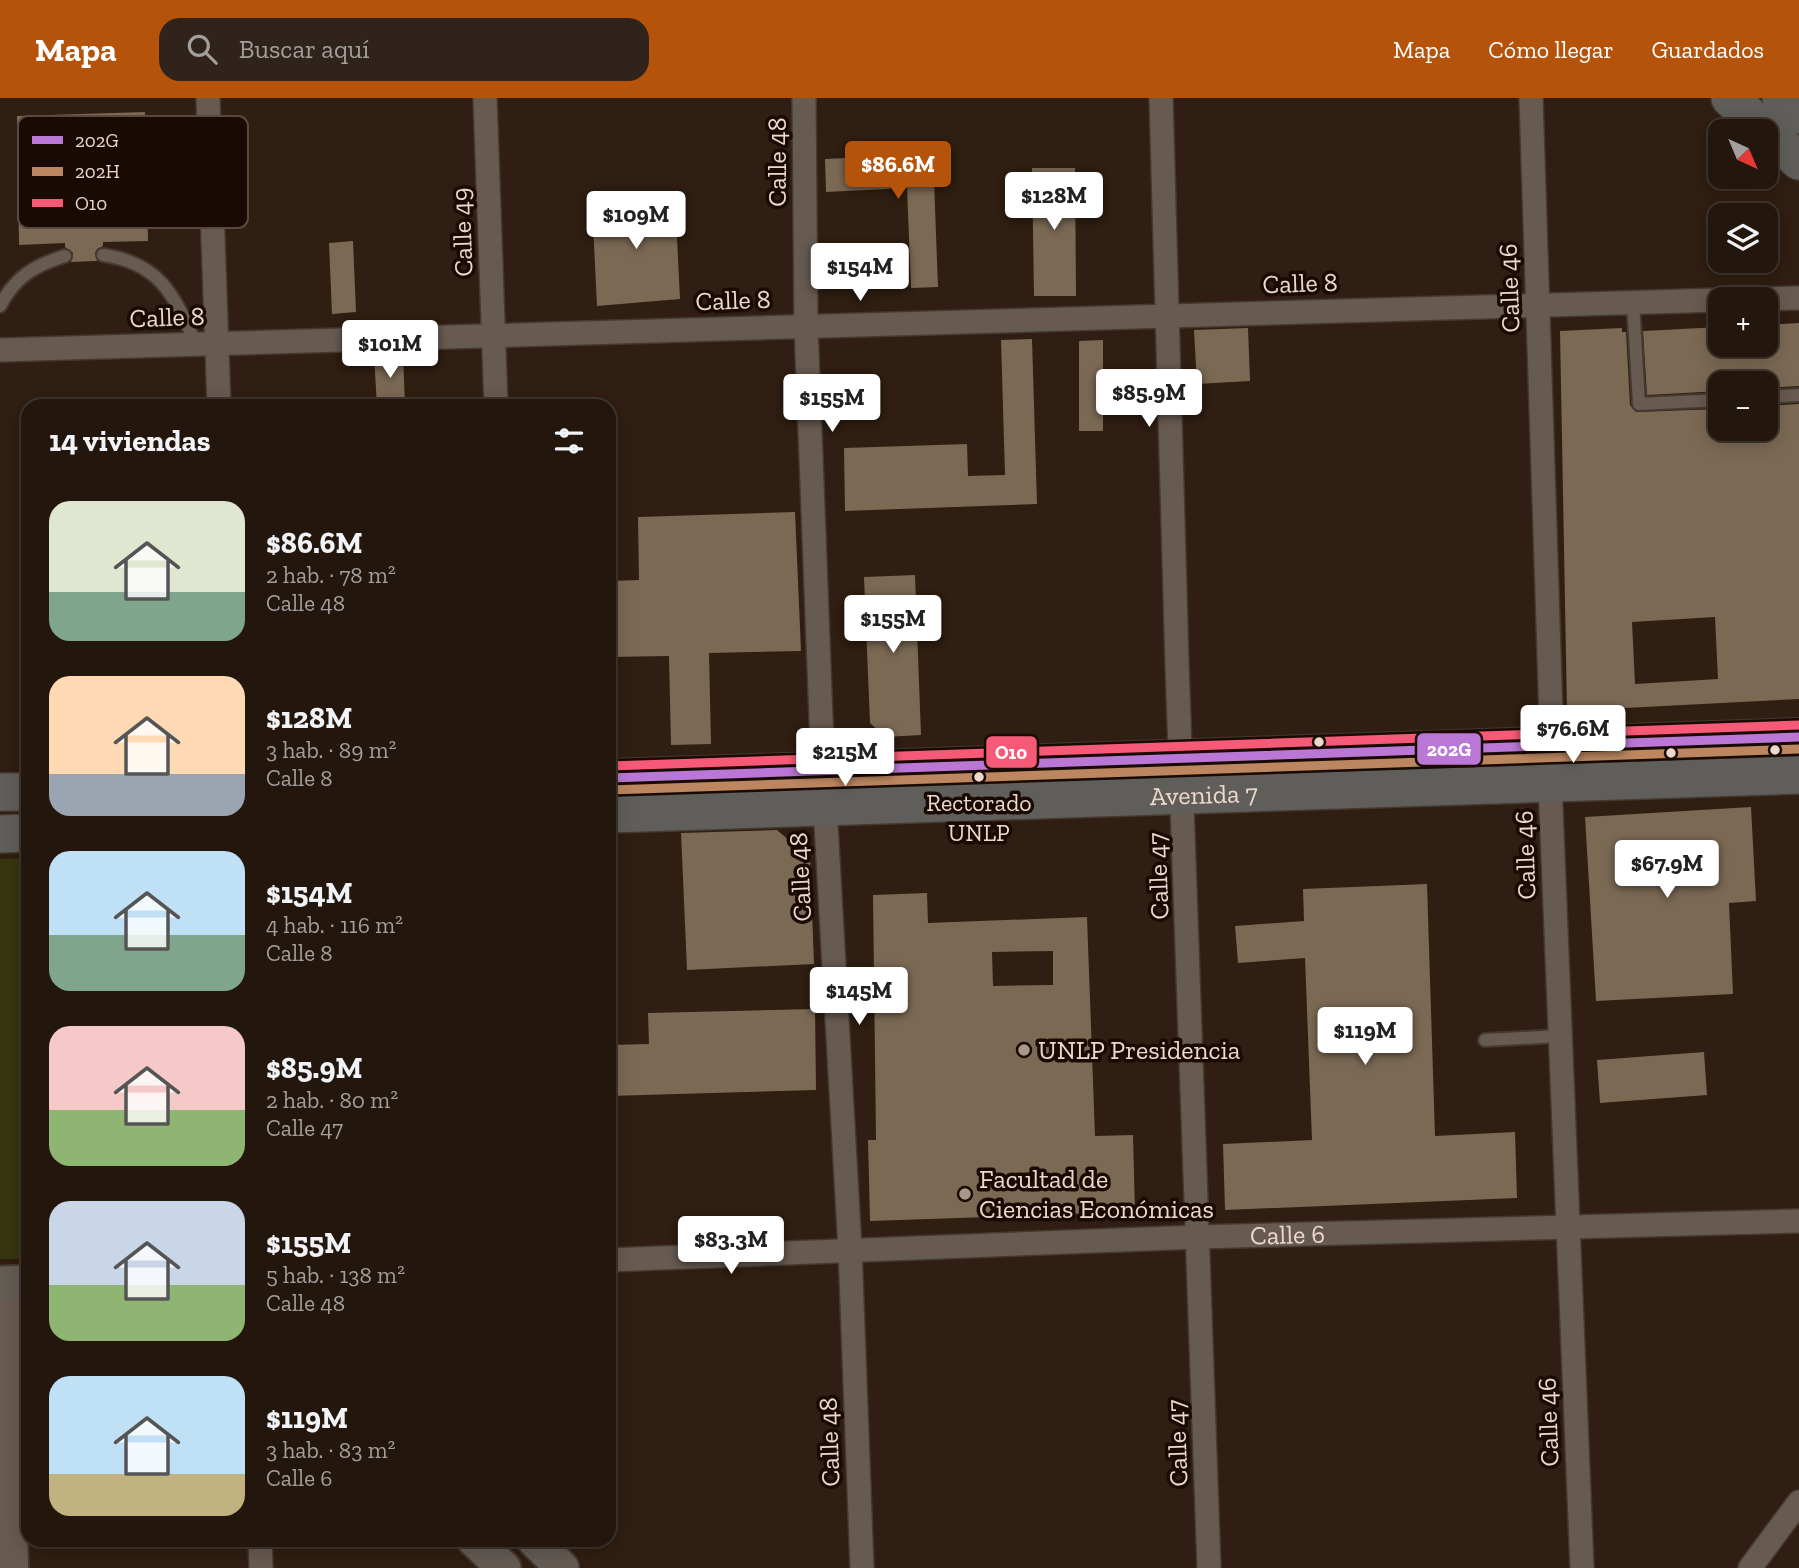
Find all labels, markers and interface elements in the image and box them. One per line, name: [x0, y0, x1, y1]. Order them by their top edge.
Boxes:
search box: [159, 18, 649, 81]
text: Mapa: [35, 30, 117, 69]
icon: search: [183, 30, 221, 68]
text: Buscar aquí: [239, 33, 370, 65]
text: Mapa: [1393, 35, 1450, 64]
text: Cómo llegar: [1488, 35, 1614, 64]
text: Guardados: [1652, 35, 1764, 64]
legend: [18, 116, 248, 228]
street label: Calle 48: [761, 117, 793, 207]
north arrow: [1708, 119, 1778, 189]
map controls: [1708, 119, 1778, 441]
text: 202G: [75, 129, 119, 152]
pin: $86.6M: [841, 141, 955, 201]
text: $86.6M: [861, 150, 935, 178]
text: 202H: [75, 160, 120, 183]
pin: $128M: [1005, 172, 1103, 232]
text: $128M: [1021, 181, 1087, 209]
street label: Calle 49: [444, 187, 480, 277]
text: O10: [75, 192, 107, 215]
pin: $109M: [587, 192, 685, 251]
text: $109M: [603, 200, 669, 228]
button: layers: [1708, 203, 1778, 273]
street label: Calle 46: [1491, 243, 1527, 333]
pin: $154M: [811, 244, 909, 303]
text: $154M: [827, 252, 893, 280]
street label: Calle 8: [1262, 266, 1338, 300]
street label: Calle 8: [695, 283, 771, 317]
button: +: [1708, 287, 1778, 357]
street label: Calle 8: [129, 300, 205, 334]
pin: $101M: [341, 320, 439, 380]
text: $101M: [358, 329, 422, 357]
pin: $85.9M: [1092, 370, 1206, 429]
button: −: [1708, 371, 1778, 441]
pin: $155M: [783, 374, 881, 434]
text: $85.9M: [1112, 378, 1186, 406]
text: $155M: [799, 383, 865, 411]
icon: filters: [550, 422, 588, 460]
text: 14 viviendas: [49, 423, 211, 459]
text: $86.6M: [266, 525, 362, 561]
icon: home: [105, 529, 189, 613]
text: 2 hab. · 78 m²: [266, 561, 396, 589]
text: Calle 48: [266, 589, 345, 617]
pin: $155M: [844, 596, 942, 655]
text: $155M: [860, 604, 926, 632]
text: $128M: [266, 700, 352, 736]
icon: home: [105, 704, 189, 788]
pin: $76.6M: [1516, 706, 1630, 765]
text: $76.6M: [1537, 714, 1609, 742]
pin: $215M: [796, 728, 894, 788]
line badge: 202G: [1416, 732, 1482, 766]
line badge: O10: [985, 735, 1038, 769]
unlabelled marker: [1312, 735, 1326, 749]
text: 3 hab. · 89 m²: [266, 736, 397, 764]
text: $215M: [812, 737, 878, 765]
text: 202G: [1427, 738, 1471, 761]
text: O10: [995, 741, 1027, 764]
unlabelled marker: [1768, 743, 1782, 757]
unlabelled marker: [1664, 746, 1678, 760]
text: Calle 8: [266, 764, 333, 792]
marker: Rectorado UNLP: [972, 770, 986, 784]
street label: Avenida 7: [1149, 777, 1258, 812]
place label: Rectorado UNLP: [926, 788, 1032, 847]
street label: Calle 46: [1507, 810, 1543, 900]
street label: Calle 48: [782, 832, 818, 922]
street label: Calle 47: [1140, 832, 1176, 920]
pin: $67.9M: [1610, 840, 1724, 900]
text: $67.9M: [1631, 849, 1703, 877]
text: $154M: [266, 875, 353, 911]
icon: home: [105, 879, 189, 963]
text: 4 hab. · 116 m²: [266, 911, 403, 939]
text: Calle 8: [266, 939, 333, 967]
pin: $145M: [810, 968, 908, 1027]
text: $145M: [826, 976, 892, 1004]
pin: $119M: [1316, 1007, 1414, 1067]
text: $119M: [1334, 1016, 1396, 1044]
place label: UNLP Presidencia: [1038, 1034, 1241, 1066]
marker: UNLP Presidencia: [1016, 1042, 1032, 1058]
text: $85.9M: [266, 1050, 362, 1086]
icon: home: [105, 1054, 189, 1138]
text: 2 hab. · 80 m²: [266, 1086, 398, 1114]
text: Calle 47: [266, 1114, 343, 1142]
place label: Facultad de Ciencias Económicas: [979, 1163, 1214, 1225]
marker: Facultad de Ciencias Económicas: [957, 1186, 973, 1202]
pin: $83.3M: [674, 1216, 788, 1276]
street label: Calle 6: [1250, 1218, 1326, 1252]
text: $155M: [266, 1225, 351, 1261]
text: $83.3M: [694, 1225, 768, 1253]
icon: home: [105, 1229, 189, 1313]
text: 5 hab. · 138 m²: [266, 1261, 405, 1289]
text: Calle 48: [266, 1289, 345, 1317]
street label: Calle 46: [1530, 1377, 1566, 1467]
street label: Calle 48: [811, 1397, 847, 1487]
street label: Calle 47: [1159, 1399, 1195, 1487]
text: $119M: [266, 1400, 348, 1436]
icon: home: [105, 1404, 189, 1488]
text: 3 hab. · 83 m²: [266, 1436, 396, 1464]
text: Calle 6: [266, 1464, 332, 1492]

